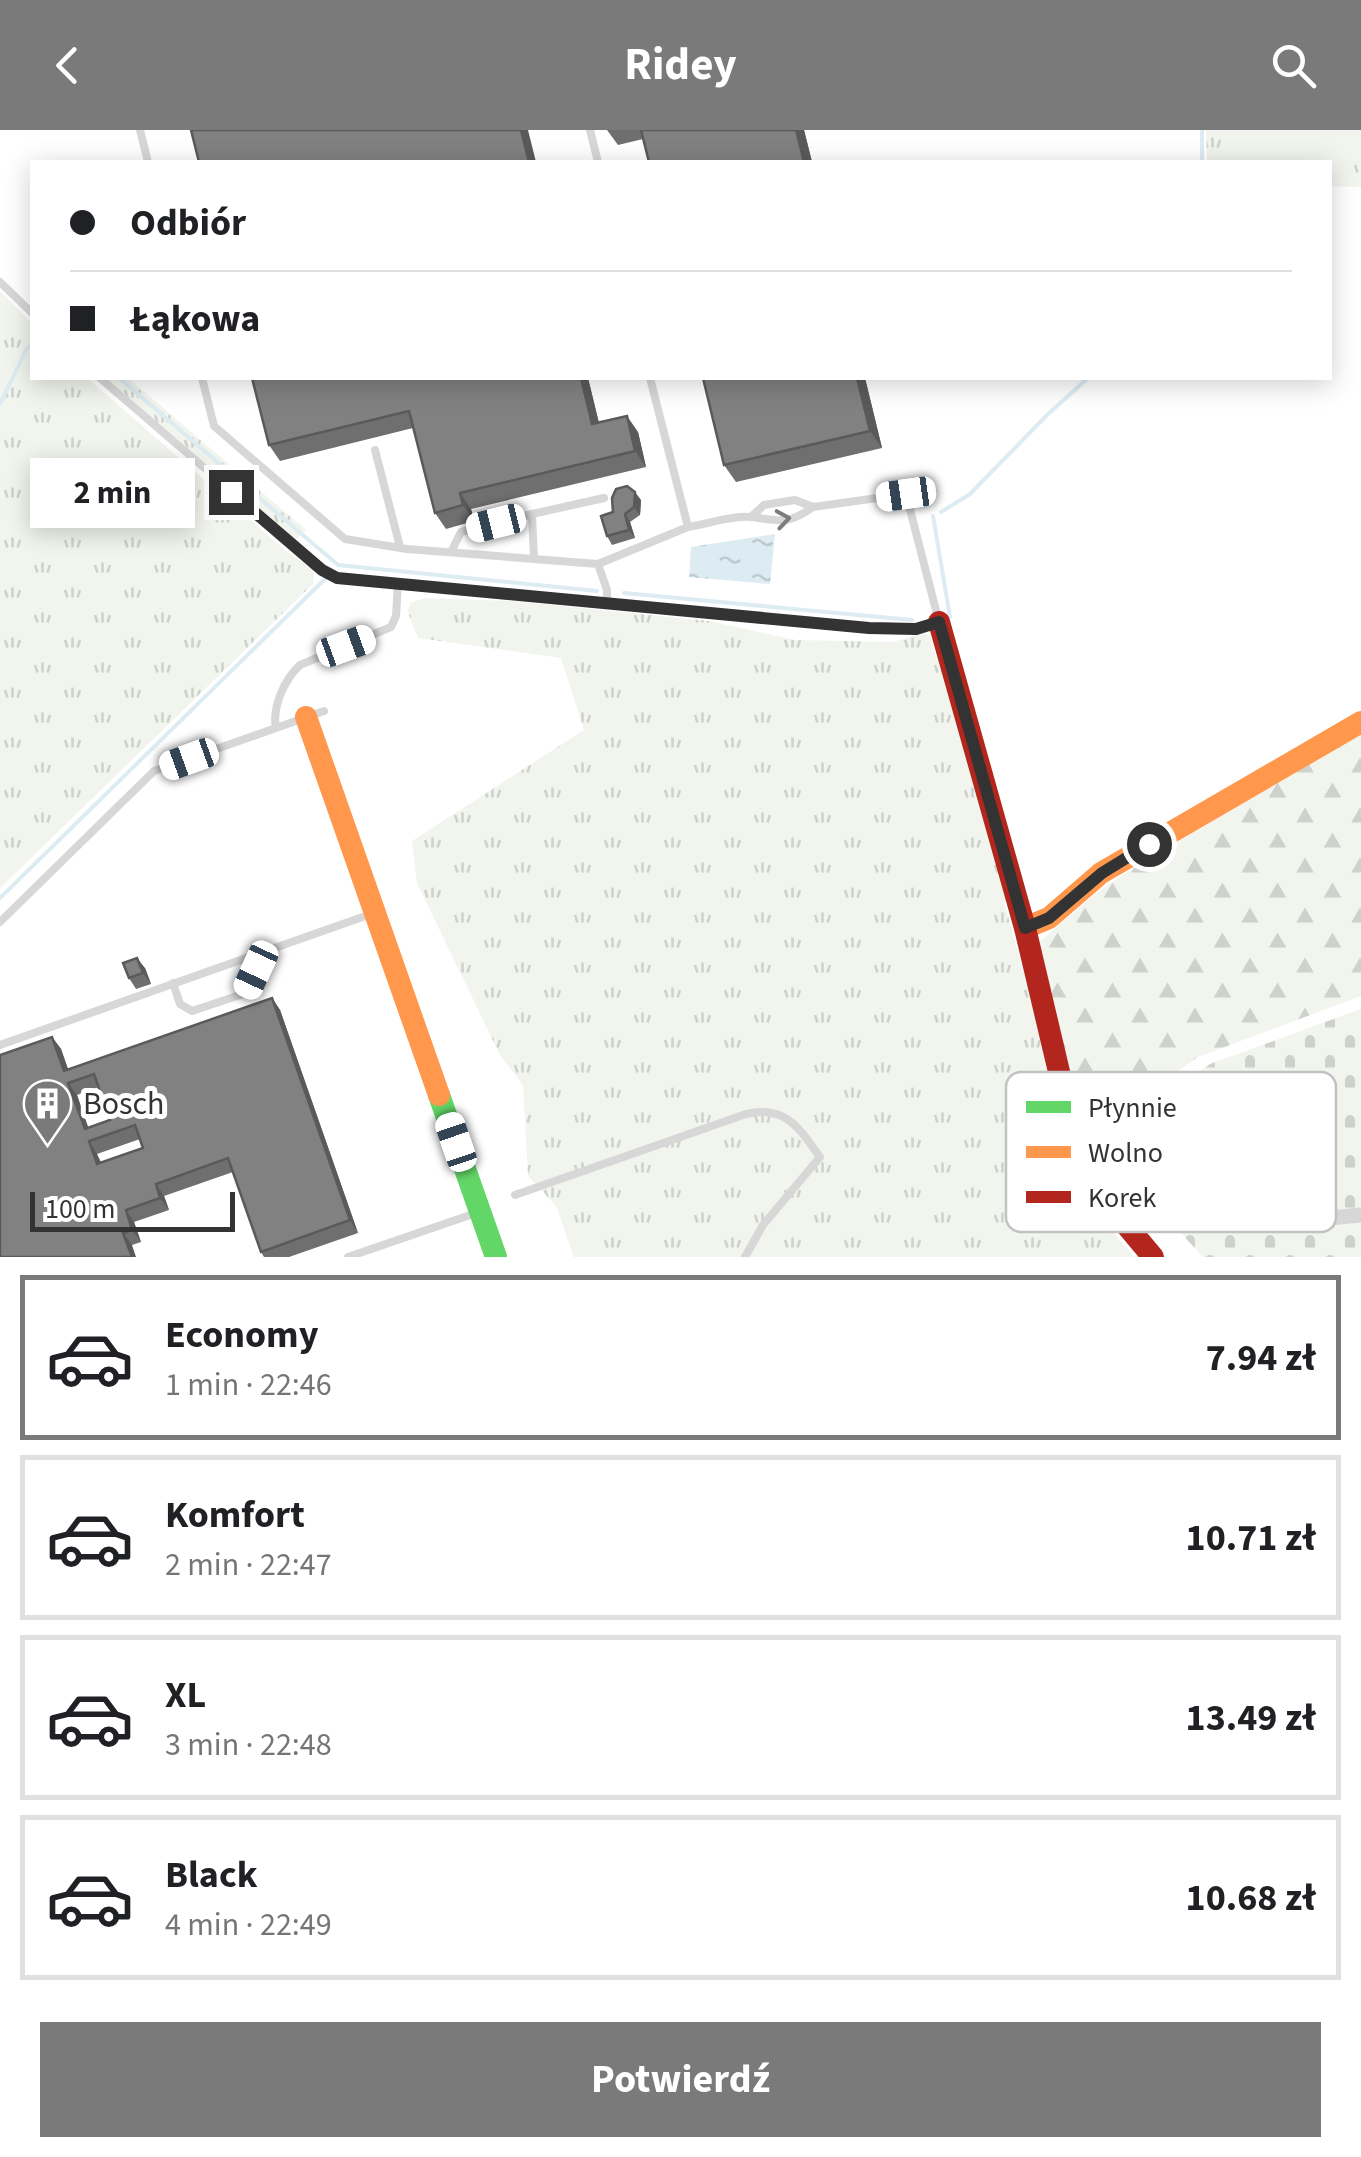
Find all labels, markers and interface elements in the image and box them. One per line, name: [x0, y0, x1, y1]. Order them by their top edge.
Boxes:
text: Ridey: [624, 33, 737, 97]
icon: back: [40, 38, 95, 93]
icon: search: [1266, 38, 1321, 93]
text: Odbiór: [130, 196, 246, 250]
text: Łąkowa: [130, 292, 260, 346]
callout: 2 min: [31, 457, 196, 527]
text: 2 min: [74, 470, 151, 516]
route end: [209, 470, 254, 515]
car: [874, 475, 938, 513]
car: [463, 501, 529, 545]
one-way arrow: [775, 509, 791, 530]
car: [313, 622, 379, 670]
car: [156, 735, 222, 783]
route start: [1127, 822, 1172, 867]
car: [230, 936, 282, 1004]
legend: [1006, 1072, 1336, 1232]
building icon: Bosch: [22, 1078, 74, 1146]
place label: Bosch: [83, 1081, 165, 1127]
text: Płynnie: [1088, 1088, 1177, 1128]
car: [432, 1109, 480, 1175]
text: Wolno: [1088, 1133, 1163, 1173]
text: Korek: [1088, 1178, 1157, 1218]
scale bar: [30, 1187, 235, 1232]
text: 100 m: [45, 1189, 116, 1229]
text: Economy: [165, 1308, 318, 1362]
icon: car: [45, 1313, 135, 1403]
text: 7.94 zł: [1206, 1331, 1316, 1385]
text: 1 min · 22:46: [165, 1362, 332, 1408]
text: Komfort: [165, 1488, 305, 1542]
icon: car: [45, 1493, 135, 1583]
text: 10.71 zł: [1186, 1511, 1316, 1565]
text: 2 min · 22:47: [165, 1542, 332, 1588]
text: XL: [165, 1668, 206, 1722]
icon: car: [45, 1673, 135, 1763]
text: 13.49 zł: [1186, 1691, 1316, 1745]
text: 3 min · 22:48: [165, 1722, 332, 1768]
text: Black: [165, 1848, 258, 1902]
icon: car: [45, 1853, 135, 1943]
text: 10.68 zł: [1186, 1871, 1316, 1925]
text: 4 min · 22:49: [165, 1902, 332, 1948]
button: Potwierdź: [40, 2022, 1321, 2137]

